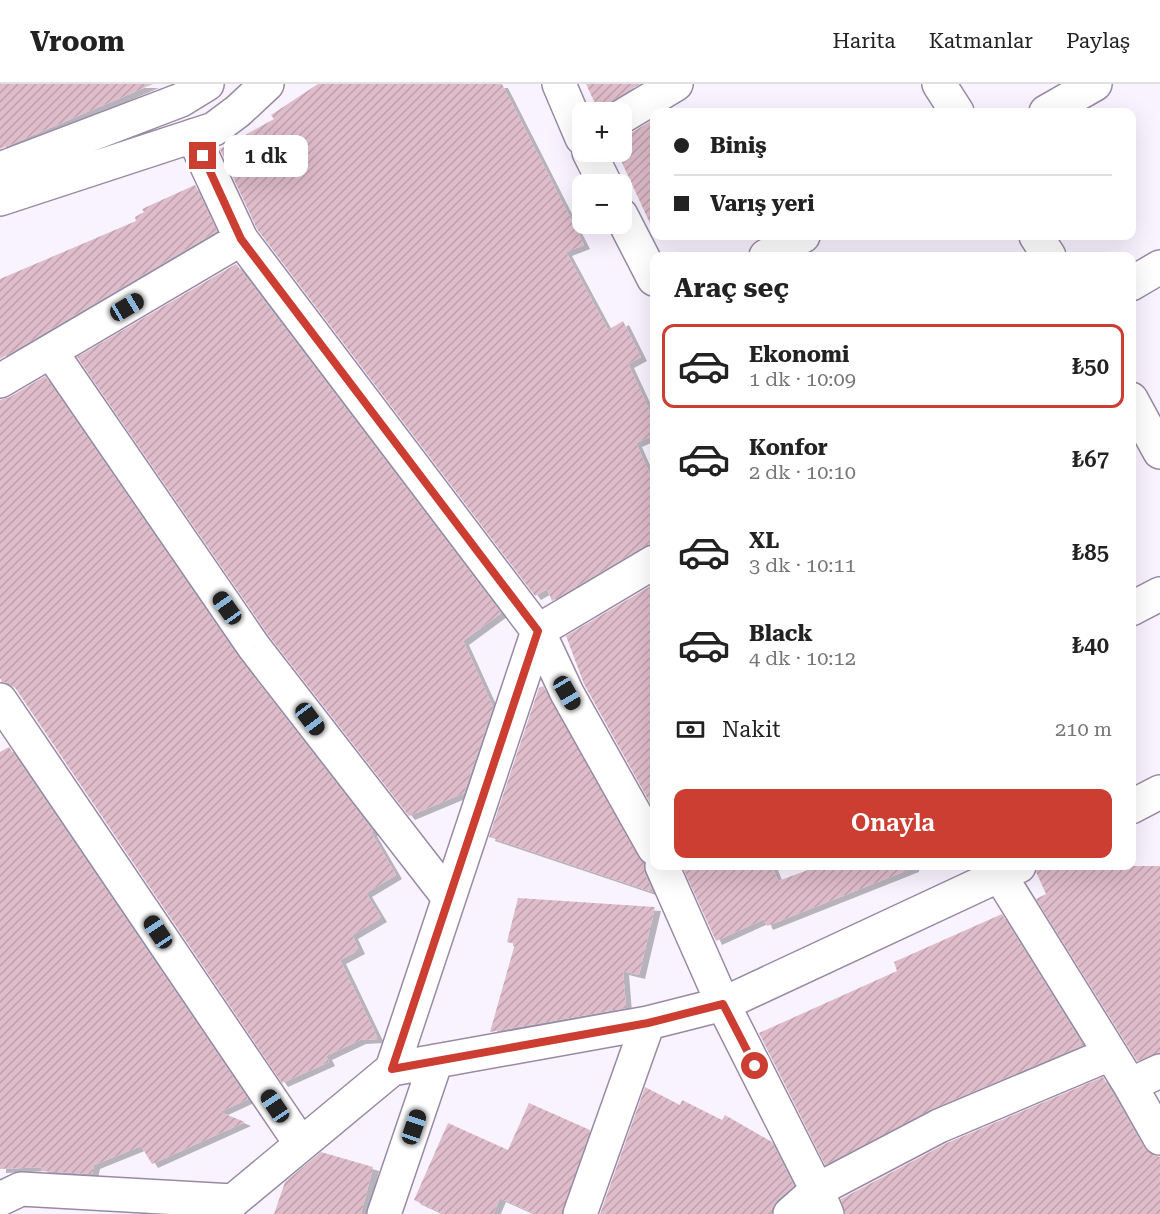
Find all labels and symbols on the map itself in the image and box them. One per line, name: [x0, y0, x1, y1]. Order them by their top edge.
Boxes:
callout: 1 dk: [224, 135, 308, 177]
route end: [189, 142, 216, 169]
car: [107, 290, 147, 324]
car: [209, 588, 245, 628]
car: [550, 673, 584, 713]
car: [292, 699, 328, 739]
car: [140, 912, 176, 952]
route start: [741, 1052, 768, 1079]
car: [257, 1086, 293, 1126]
car: [400, 1107, 428, 1147]

